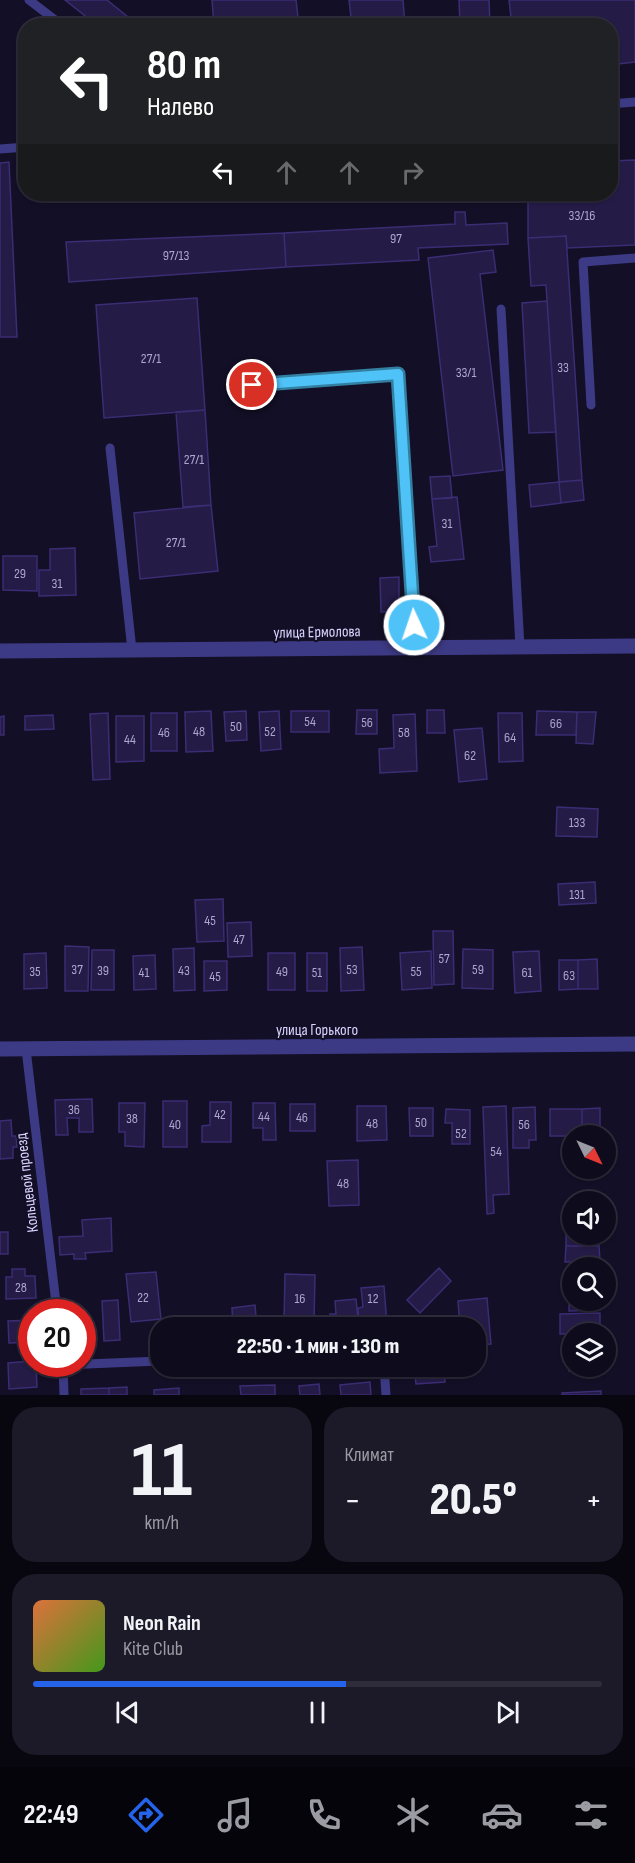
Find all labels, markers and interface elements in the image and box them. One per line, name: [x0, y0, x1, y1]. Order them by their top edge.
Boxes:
text: 80 m: [147, 40, 221, 91]
icon: left: [48, 42, 126, 120]
text: Налево: [147, 91, 214, 123]
icon: left: [207, 156, 240, 189]
icon: ahead: [270, 156, 303, 189]
icon: ahead: [333, 156, 366, 189]
icon: right: [396, 156, 429, 189]
house number: 33/16: [569, 207, 595, 224]
house number: 97: [390, 230, 402, 247]
house number: 97/13: [163, 247, 189, 264]
house number: 27/1: [141, 350, 161, 367]
pin: [226, 359, 277, 410]
house number: 33: [557, 359, 569, 376]
house number: 33/1: [456, 364, 476, 381]
icon: arrive: [235, 368, 268, 401]
house number: 27/1: [184, 451, 204, 468]
house number: 31: [442, 515, 452, 532]
house number: 27/1: [166, 534, 186, 551]
house number: 29: [14, 565, 26, 582]
house number: 31: [52, 575, 62, 592]
position arrow: [382, 593, 446, 657]
street label: улица Ермолова: [273, 622, 361, 643]
house number: 54: [304, 713, 316, 730]
house number: 56: [361, 714, 373, 731]
house number: 66: [550, 715, 562, 732]
house number: 50: [230, 718, 242, 735]
house number: 48: [193, 723, 205, 740]
house number: 52: [264, 723, 276, 740]
house number: 46: [158, 724, 170, 741]
house number: 58: [398, 724, 410, 741]
house number: 64: [504, 729, 516, 746]
house number: 44: [124, 731, 136, 748]
house number: 62: [464, 747, 476, 764]
house number: 133: [569, 814, 585, 831]
house number: 131: [569, 886, 585, 903]
house number: 45: [204, 912, 216, 929]
house number: 47: [233, 931, 245, 948]
house number: 57: [438, 950, 450, 967]
house number: 37: [71, 961, 83, 978]
house number: 53: [346, 961, 358, 978]
house number: 59: [472, 961, 484, 978]
house number: 39: [97, 962, 109, 979]
house number: 43: [178, 962, 190, 979]
house number: 35: [29, 963, 41, 980]
house number: 49: [276, 963, 288, 980]
house number: 55: [410, 963, 422, 980]
house number: 41: [139, 964, 149, 981]
house number: 51: [312, 964, 322, 981]
house number: 61: [521, 964, 533, 981]
house number: 63: [563, 967, 575, 984]
house number: 45: [209, 968, 221, 985]
street label: улица Горького: [276, 1021, 358, 1040]
house number: 36: [68, 1101, 80, 1118]
house number: 42: [214, 1106, 226, 1123]
house number: 44: [258, 1108, 270, 1125]
house number: 46: [296, 1109, 308, 1126]
house number: 38: [126, 1110, 138, 1127]
house number: 50: [415, 1114, 427, 1131]
house number: 48: [366, 1115, 378, 1132]
house number: 40: [169, 1116, 181, 1133]
house number: 56: [518, 1116, 530, 1133]
house number: 52: [455, 1125, 467, 1142]
north arrow: [562, 1125, 616, 1179]
map controls: [562, 1125, 616, 1377]
street label: Кольцевой проезд: [12, 1132, 43, 1233]
house number: 54: [490, 1143, 502, 1160]
house number: 48: [337, 1175, 349, 1192]
button: sound: [562, 1191, 616, 1245]
button: search: [562, 1257, 616, 1311]
house number: 28: [15, 1279, 27, 1296]
house number: 22: [137, 1289, 149, 1306]
house number: 16: [294, 1290, 306, 1307]
house number: 12: [368, 1290, 379, 1307]
speed limit sign: 20: [18, 1299, 96, 1377]
button: layers: [562, 1323, 616, 1377]
text: 22:50 · 1 мин · 130 m: [237, 1333, 399, 1360]
text: 11: [131, 1425, 192, 1518]
text: Климат: [345, 1443, 394, 1467]
text: 20.5°: [430, 1473, 517, 1528]
text: −: [345, 1481, 361, 1521]
text: +: [586, 1481, 602, 1521]
text: km/h: [144, 1511, 179, 1535]
text: Neon Rain: [123, 1610, 201, 1637]
text: Kite Club: [123, 1637, 183, 1661]
icon: previous: [111, 1696, 144, 1729]
icon: pause: [301, 1696, 334, 1729]
icon: next: [491, 1696, 524, 1729]
icon: directions: [125, 1794, 167, 1836]
icon: music: [214, 1794, 256, 1836]
icon: phone: [303, 1794, 345, 1836]
icon: climate: [392, 1794, 434, 1836]
icon: car: [481, 1794, 523, 1836]
icon: filters: [570, 1794, 612, 1836]
text: 22:49: [23, 1799, 79, 1831]

